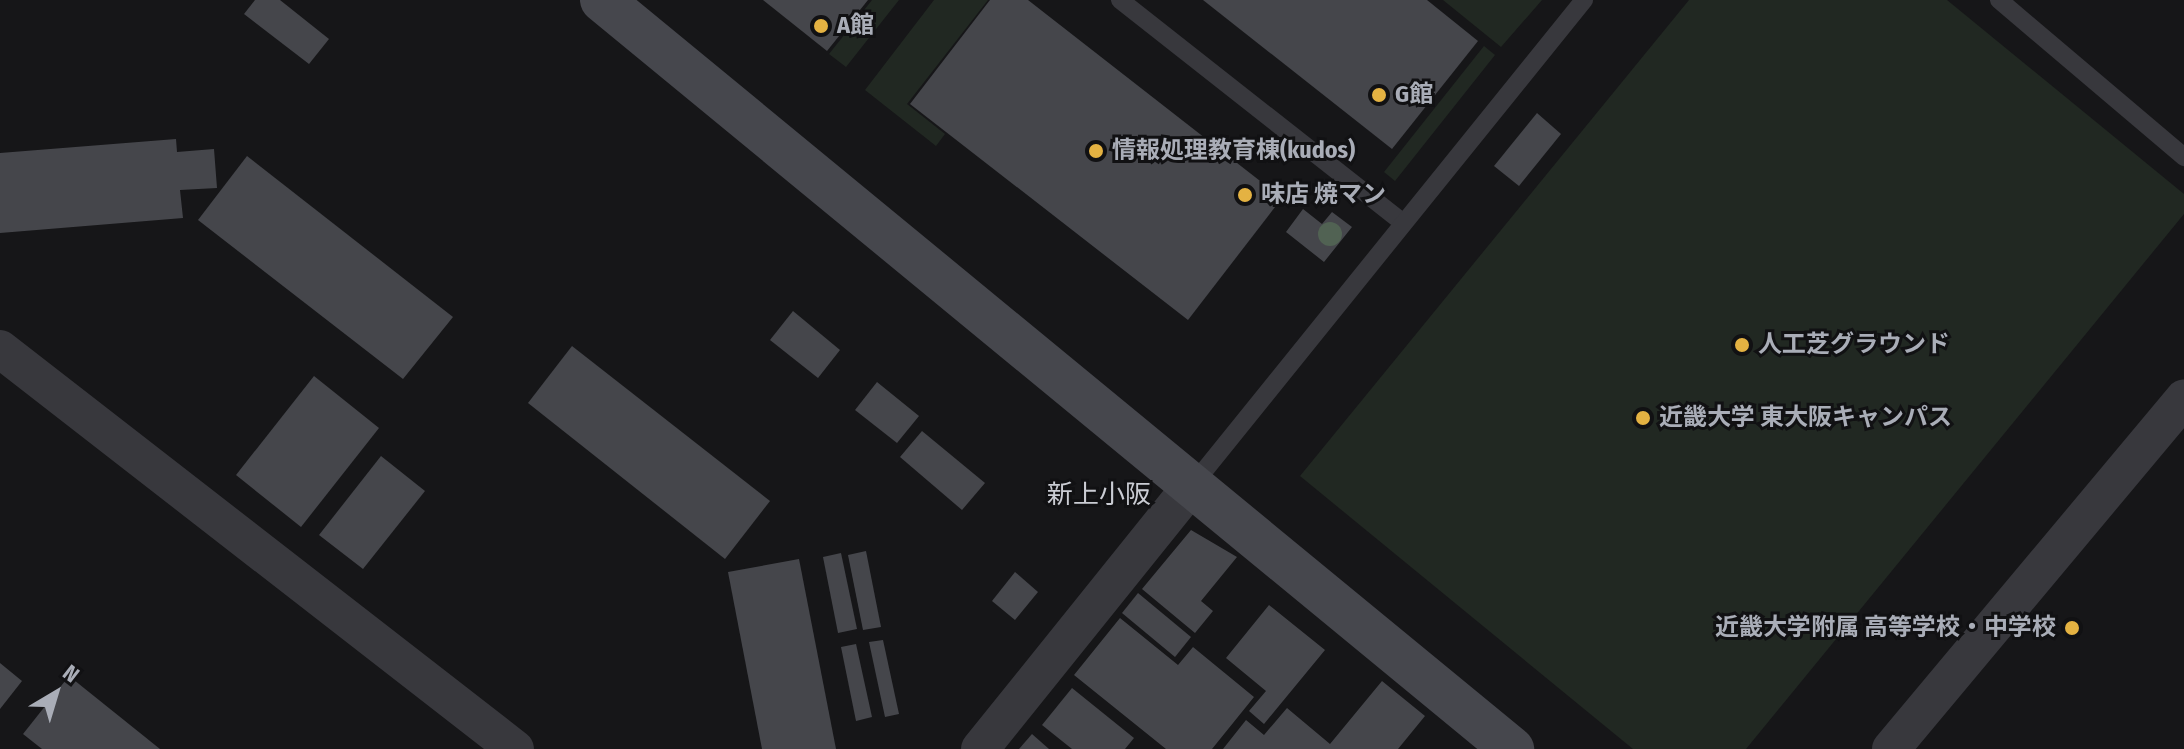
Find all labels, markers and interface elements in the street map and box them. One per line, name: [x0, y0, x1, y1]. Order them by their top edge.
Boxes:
place label: A館: [837, 12, 874, 40]
marker: A館: [812, 17, 830, 35]
place label: G館: [1395, 81, 1433, 109]
marker: G館: [1370, 86, 1388, 104]
place label: 情報処理教育棟(kudos): [1112, 137, 1355, 165]
marker: 情報処理教育棟(kudos): [1087, 142, 1105, 160]
place label: 味店 焼マン: [1261, 181, 1386, 209]
marker: 味店 焼マン: [1236, 186, 1254, 204]
place label: 人工芝グラウンド: [1758, 331, 1950, 359]
marker: 人工芝グラウンド: [1733, 336, 1751, 354]
place label: 近畿大学 東大阪キャンパス: [1659, 404, 1952, 432]
marker: 近畿大学 東大阪キャンパス: [1634, 409, 1652, 427]
district label: 新上小阪: [1047, 479, 1151, 511]
place label: 近畿大学附属 高等学校・中学校: [1715, 614, 2056, 642]
marker: 近畿大学附属 高等学校・中学校: [2063, 619, 2081, 637]
north arrow: [16, 653, 96, 733]
text: N: [58, 659, 85, 688]

